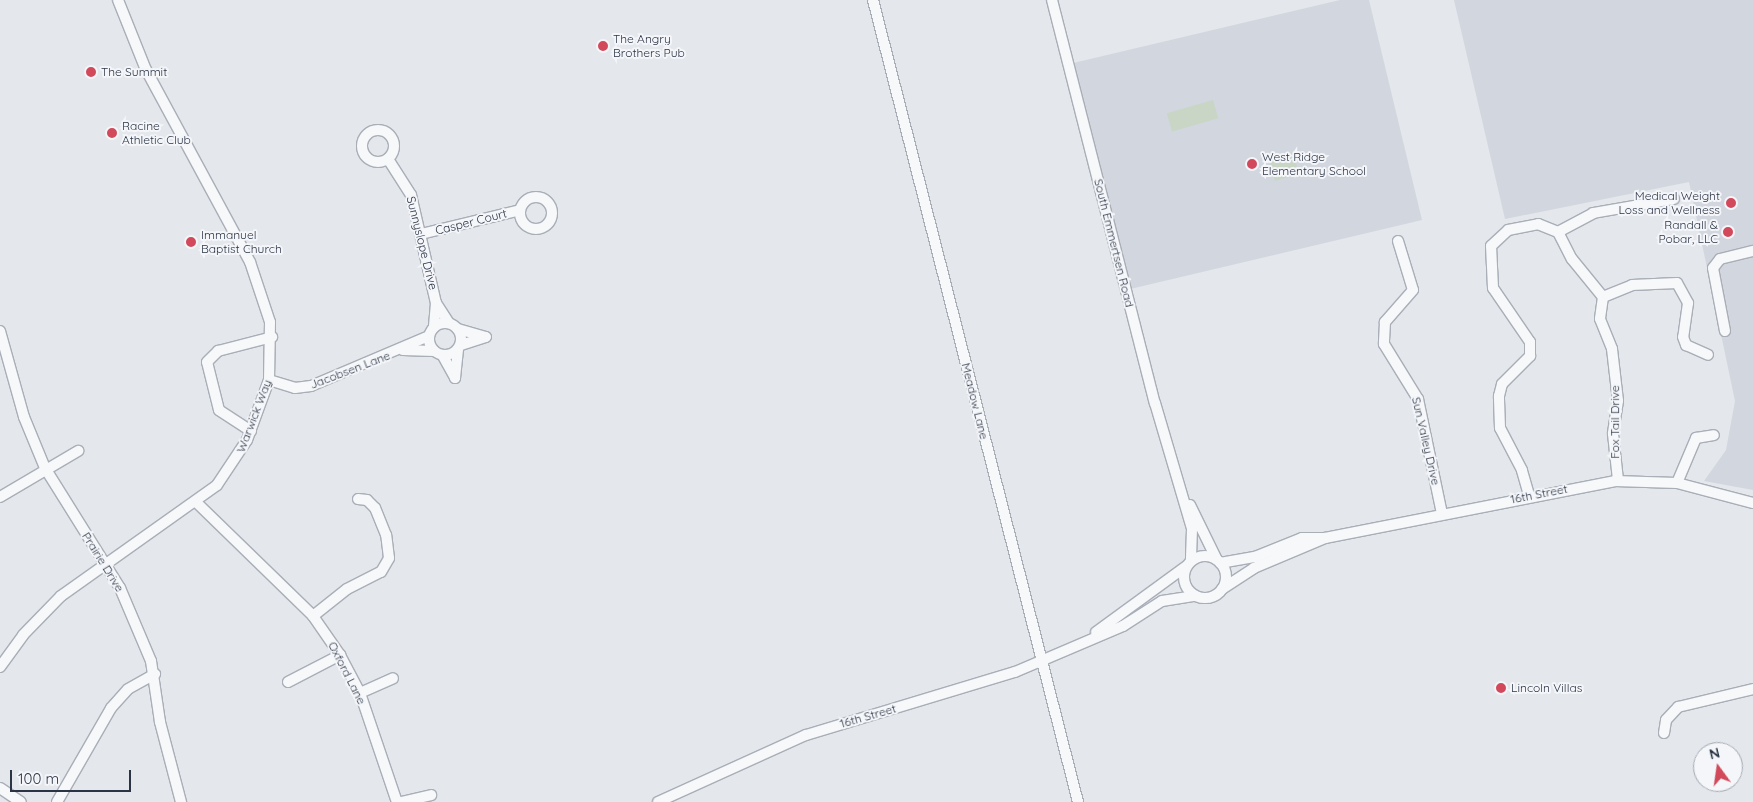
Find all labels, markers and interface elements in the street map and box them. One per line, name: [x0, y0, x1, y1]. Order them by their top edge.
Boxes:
place label: The Angry Brothers Pub: [613, 32, 685, 60]
marker: The Angry Brothers Pub: [597, 40, 609, 52]
place label: The Summit: [101, 65, 167, 79]
marker: The Summit: [85, 66, 97, 78]
place label: Racine Athletic Club: [122, 119, 191, 147]
marker: Racine Athletic Club: [106, 127, 118, 139]
place label: West Ridge Elementary School: [1262, 150, 1366, 178]
marker: West Ridge Elementary School: [1246, 158, 1258, 170]
street label: South Emmertsen Road: [1091, 177, 1137, 309]
place label: Medical Weight Loss and Wellness: [1618, 189, 1720, 217]
street label: Sunnyslope Drive: [403, 195, 441, 291]
marker: Medical Weight Loss and Wellness: [1724, 196, 1738, 210]
street label: Casper Court: [434, 206, 508, 238]
place label: Randall & Pobar, LLC: [1658, 218, 1718, 246]
marker: Randall & Pobar, LLC: [1722, 226, 1734, 238]
place label: Immanuel Baptist Church: [201, 228, 282, 256]
marker: Immanuel Baptist Church: [185, 236, 197, 248]
street label: Jacobsen Lane: [308, 348, 392, 392]
street label: Meadow Lane: [959, 361, 991, 441]
street label: Warwick Way: [233, 377, 275, 455]
street label: Fox Tail Drive: [1608, 385, 1622, 459]
street label: Sun Valley Drive: [1409, 396, 1443, 486]
street label: 16th Street: [1509, 481, 1569, 507]
street label: Prairie Drive: [79, 530, 127, 594]
street label: Oxford Lane: [325, 639, 369, 707]
place label: Lincoln Villas: [1511, 681, 1582, 695]
marker: Lincoln Villas: [1495, 682, 1507, 694]
street label: 16th Street: [838, 701, 898, 731]
north arrow: [1693, 742, 1743, 792]
text: N: [1707, 743, 1722, 763]
scale bar: [12, 760, 134, 792]
text: 100 m: [18, 769, 59, 788]

